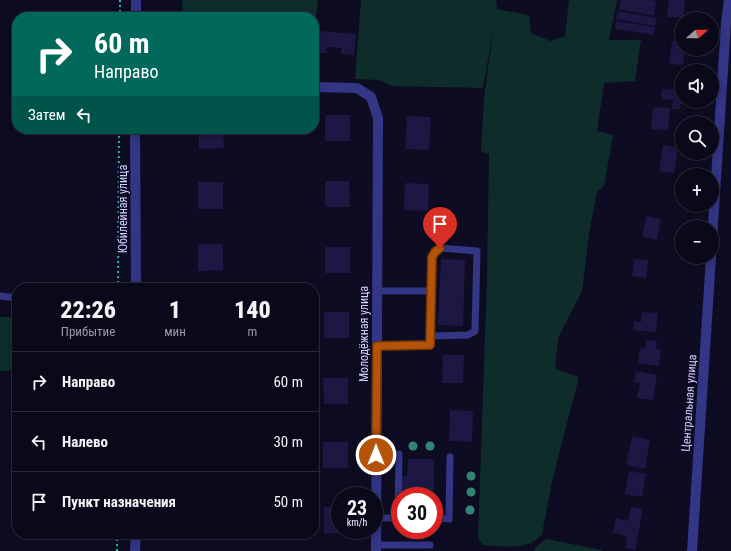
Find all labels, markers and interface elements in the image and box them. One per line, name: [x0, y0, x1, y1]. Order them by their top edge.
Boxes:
north arrow: [675, 12, 719, 56]
map controls: [675, 12, 719, 264]
text: 60 m: [94, 27, 150, 60]
icon: right: [28, 28, 80, 80]
text: Направо: [94, 61, 159, 82]
button: sound: [675, 64, 719, 108]
icon: left: [73, 104, 95, 126]
text: Затем: [28, 106, 65, 124]
button: search: [675, 116, 719, 160]
street label: Юбилейная улица: [116, 165, 130, 253]
button: +: [675, 168, 719, 212]
pin: [423, 207, 457, 248]
icon: arrive: [429, 213, 451, 235]
button: −: [675, 220, 719, 264]
street label: Молодёжная улица: [357, 286, 371, 382]
text: 22:26: [60, 296, 116, 324]
text: 1: [169, 296, 181, 324]
text: 140: [234, 296, 271, 324]
text: Прибытие: [61, 324, 115, 339]
text: мин: [164, 324, 186, 339]
text: m: [247, 324, 257, 339]
street label: Центральная улица: [679, 354, 699, 452]
icon: right: [28, 371, 50, 393]
text: Направо: [62, 373, 115, 391]
text: 60 m: [273, 373, 303, 391]
icon: left: [28, 431, 50, 453]
text: Налево: [62, 433, 108, 451]
text: 30 m: [273, 433, 303, 451]
position arrow: [355, 434, 397, 476]
speed limit sign: 30: [391, 487, 443, 539]
icon: arrive: [28, 491, 50, 513]
text: Пункт назначения: [62, 493, 176, 511]
text: 50 m: [273, 493, 303, 511]
text: 23: [347, 496, 367, 520]
text: km/h: [347, 517, 367, 528]

